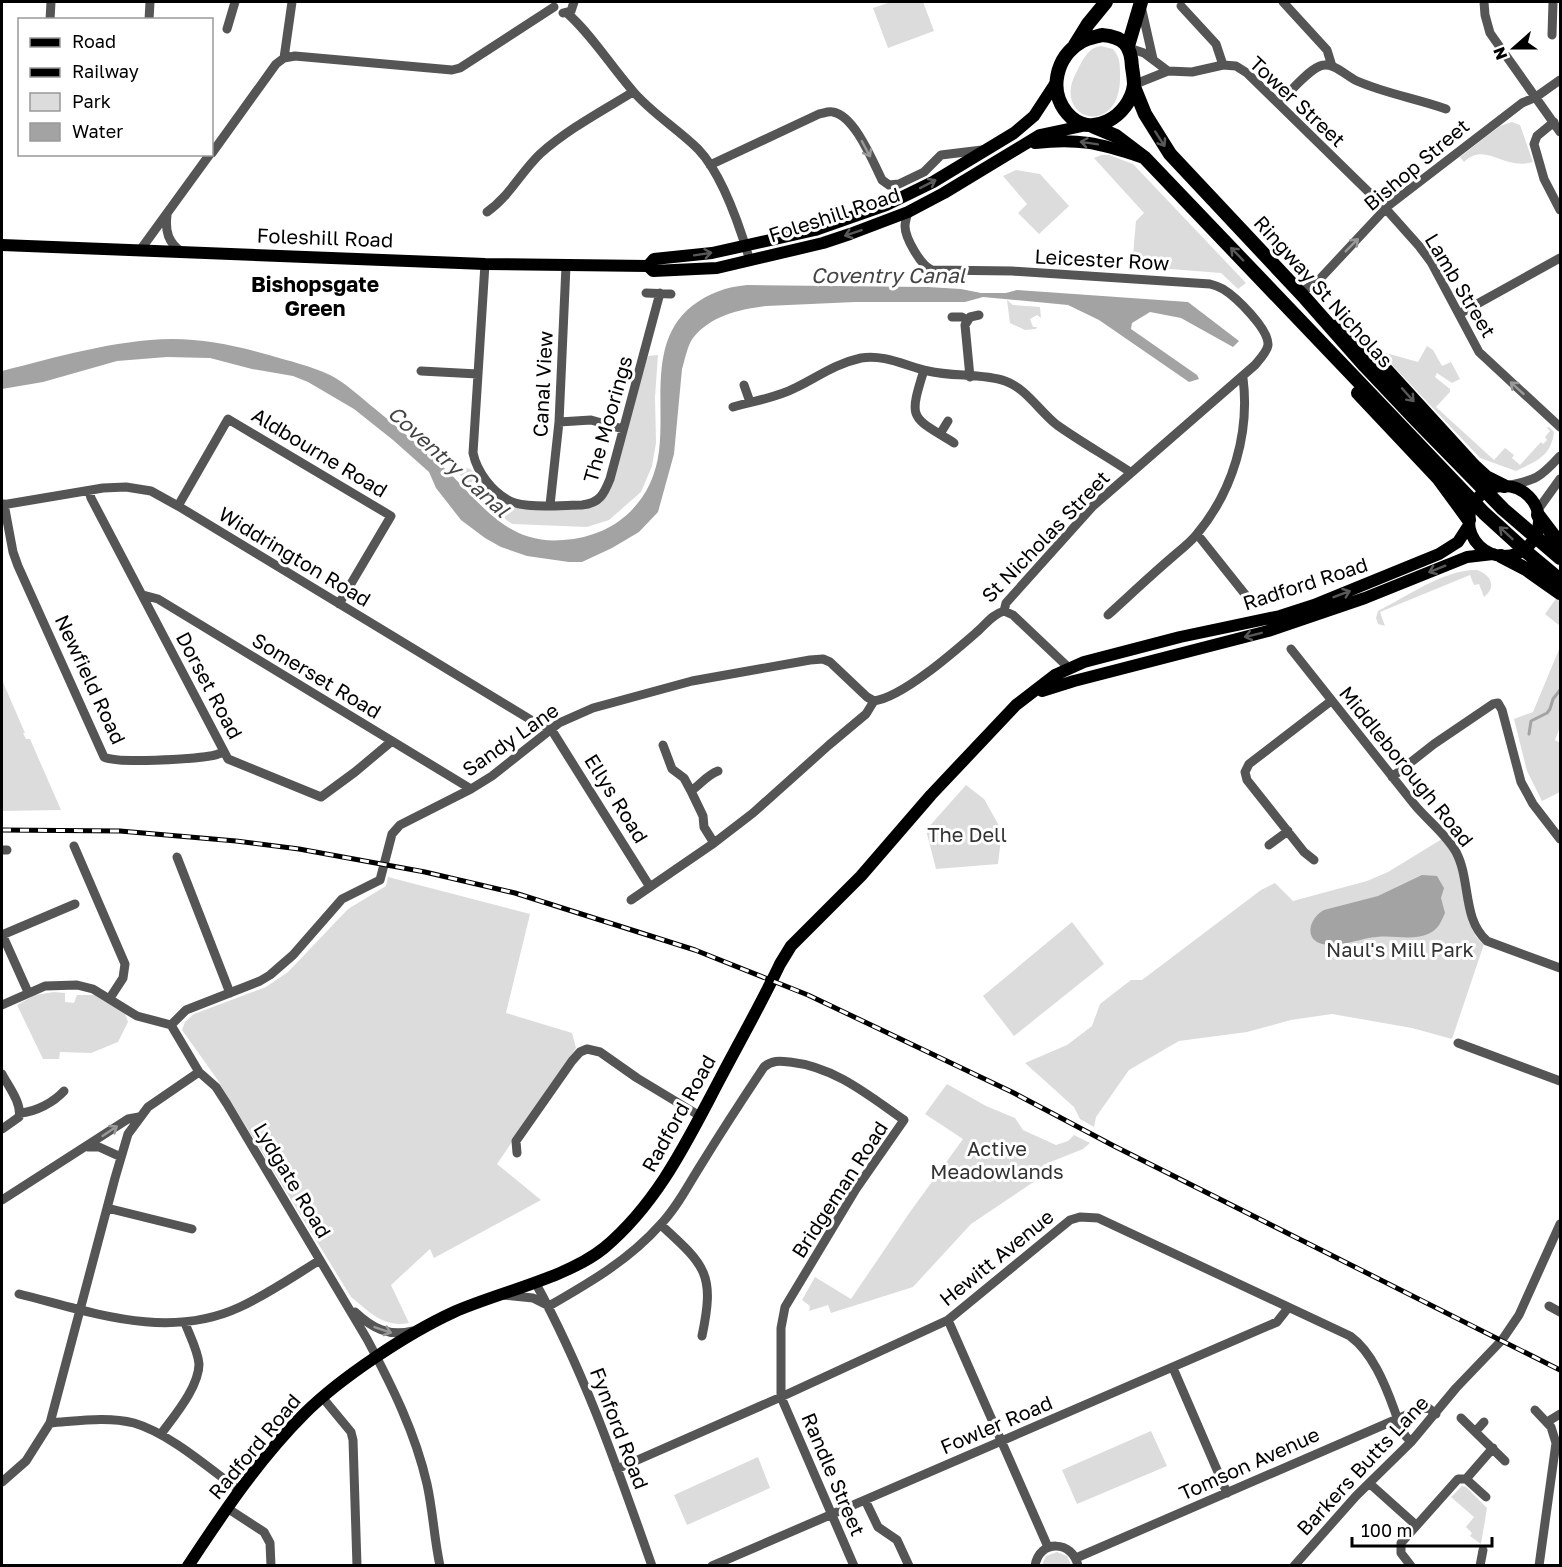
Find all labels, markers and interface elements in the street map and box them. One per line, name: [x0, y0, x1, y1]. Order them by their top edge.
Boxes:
legend: [18, 18, 213, 156]
north arrow: [1484, 18, 1544, 78]
text: Road: [72, 30, 116, 52]
text: N: [1488, 44, 1512, 63]
street label: Tower Street: [1245, 51, 1351, 151]
text: Railway: [72, 60, 139, 82]
text: Park: [72, 90, 111, 112]
street label: Bishop Street: [1358, 113, 1474, 215]
text: Water: [72, 120, 123, 142]
one-way arrow: [1154, 130, 1166, 147]
one-way arrow: [1079, 137, 1099, 148]
one-way arrow: [861, 140, 872, 158]
one-way arrow: [919, 178, 936, 190]
street label: Foleshill Road: [765, 181, 903, 247]
street label: Ringway St Nicholas: [1250, 210, 1398, 372]
street label: Foleshill Road: [256, 223, 394, 251]
one-way arrow: [845, 228, 863, 239]
street label: Lamb Street: [1421, 229, 1501, 341]
one-way arrow: [1344, 237, 1359, 252]
street label: Leicester Row: [1034, 243, 1170, 275]
one-way arrow: [1230, 247, 1244, 262]
one-way arrow: [693, 249, 712, 260]
water label: Coventry Canal: [811, 262, 967, 288]
district label: Bishopsgate Green: [251, 271, 379, 321]
street label: Canal View: [527, 330, 557, 438]
street label: The Moorings: [577, 353, 637, 485]
one-way arrow: [1510, 381, 1525, 395]
one-way arrow: [1401, 387, 1416, 402]
water label: Coventry Canal: [383, 400, 516, 523]
street label: Aldbourne Road: [248, 402, 392, 502]
street label: St Nicholas Street: [976, 465, 1114, 607]
street label: Widdrington Road: [215, 501, 375, 611]
one-way arrow: [1498, 526, 1513, 540]
street label: Radford Road: [1239, 552, 1371, 614]
one-way arrow: [1428, 564, 1447, 575]
one-way arrow: [1332, 587, 1351, 598]
street label: Newfield Road: [51, 611, 131, 747]
street label: Dorset Road: [172, 627, 248, 743]
street label: Somerset Road: [248, 627, 386, 723]
one-way arrow: [1244, 629, 1263, 641]
street label: Middleborough Road: [1335, 681, 1479, 851]
street label: Sandy Lane: [457, 697, 563, 781]
street label: Ellys Road: [580, 749, 654, 847]
park label: The Dell: [927, 822, 1007, 846]
park label: Naul's Mill Park: [1326, 937, 1474, 961]
street label: Radford Road: [636, 1050, 720, 1176]
street label: Bridgeman Road: [786, 1116, 892, 1262]
street label: Lydgate Road: [249, 1118, 337, 1242]
one-way arrow: [102, 1125, 118, 1137]
park label: Active Meadowlands: [930, 1136, 1064, 1183]
street label: Hewitt Avenue: [934, 1204, 1058, 1310]
one-way arrow: [373, 1325, 392, 1336]
street label: Fynford Road: [586, 1364, 654, 1492]
street label: Radford Road: [203, 1388, 305, 1504]
street label: Fowler Road: [936, 1390, 1056, 1458]
street label: Barkers Butts Lane: [1291, 1390, 1433, 1540]
street label: Randle Street: [797, 1409, 871, 1539]
street label: Tomson Avenue: [1175, 1421, 1323, 1505]
scale bar: [1352, 1510, 1492, 1548]
text: 100 m: [1361, 1519, 1412, 1541]

